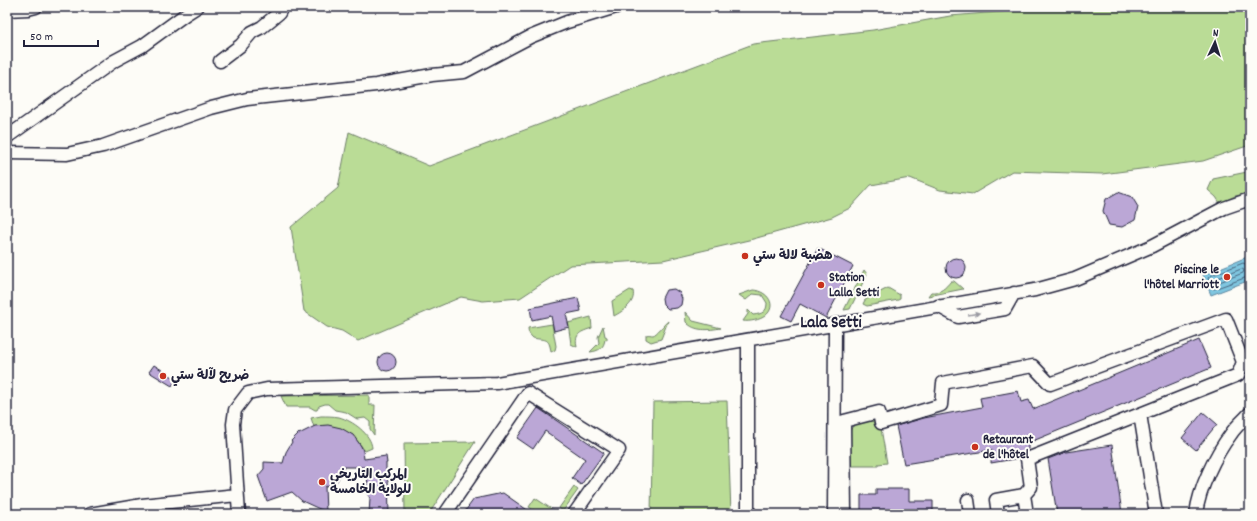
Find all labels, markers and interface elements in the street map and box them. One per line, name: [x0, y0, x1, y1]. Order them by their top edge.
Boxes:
scale bar: [24, 22, 98, 48]
north arrow: [1195, 22, 1235, 62]
text: N: [1212, 26, 1219, 42]
text: 50 m: [30, 29, 53, 46]
place label: هضبة لالة ستي: [753, 247, 833, 267]
marker: هضبة لالة ستي: [740, 251, 750, 261]
place label: Piscine le l'hôtel Marriott: [1144, 261, 1219, 295]
place label: Station Lalla Setti: [829, 269, 880, 303]
marker: Piscine le l'hôtel Marriott: [1222, 272, 1232, 282]
marker: Station Lalla Setti: [816, 280, 826, 290]
one-way arrow: [968, 311, 980, 317]
district label: Lala Setti: [800, 312, 863, 336]
place label: ضريح لآلة ستي: [171, 366, 249, 387]
marker: ضريح لآلة ستي: [158, 371, 168, 381]
place label: Retaurant de l'hôtel: [983, 431, 1033, 465]
marker: Retaurant de l'hôtel: [970, 442, 980, 452]
place label: المركب التاريخي للولاية الخامسة: [330, 466, 411, 500]
marker: المركب التاريخي للولاية الخامسة: [317, 477, 327, 487]

